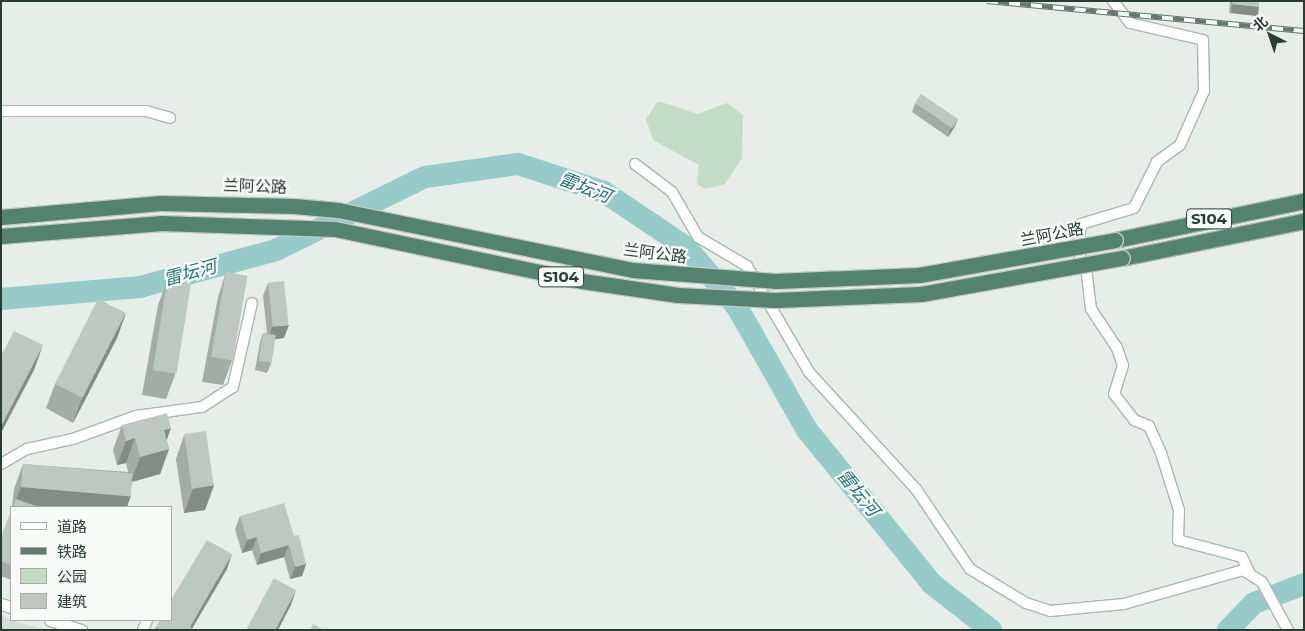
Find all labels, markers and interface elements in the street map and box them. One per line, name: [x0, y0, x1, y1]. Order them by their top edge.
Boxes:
north arrow: [1245, 10, 1295, 60]
text: 北: [1249, 12, 1271, 35]
water label: 雷坛河: [556, 168, 614, 208]
street label: 兰阿公路: [223, 176, 287, 198]
road number: S104: [1185, 206, 1233, 232]
street label: 兰阿公路: [1019, 219, 1085, 251]
street label: 兰阿公路: [622, 241, 688, 267]
water label: 雷坛河: [161, 256, 219, 290]
road number: S104: [537, 264, 585, 290]
water label: 雷坛河: [833, 465, 883, 521]
legend: [10, 506, 172, 621]
text: 道路: [57, 517, 87, 536]
text: 铁路: [57, 542, 87, 561]
text: 公园: [57, 567, 87, 586]
text: 建筑: [57, 592, 87, 611]

